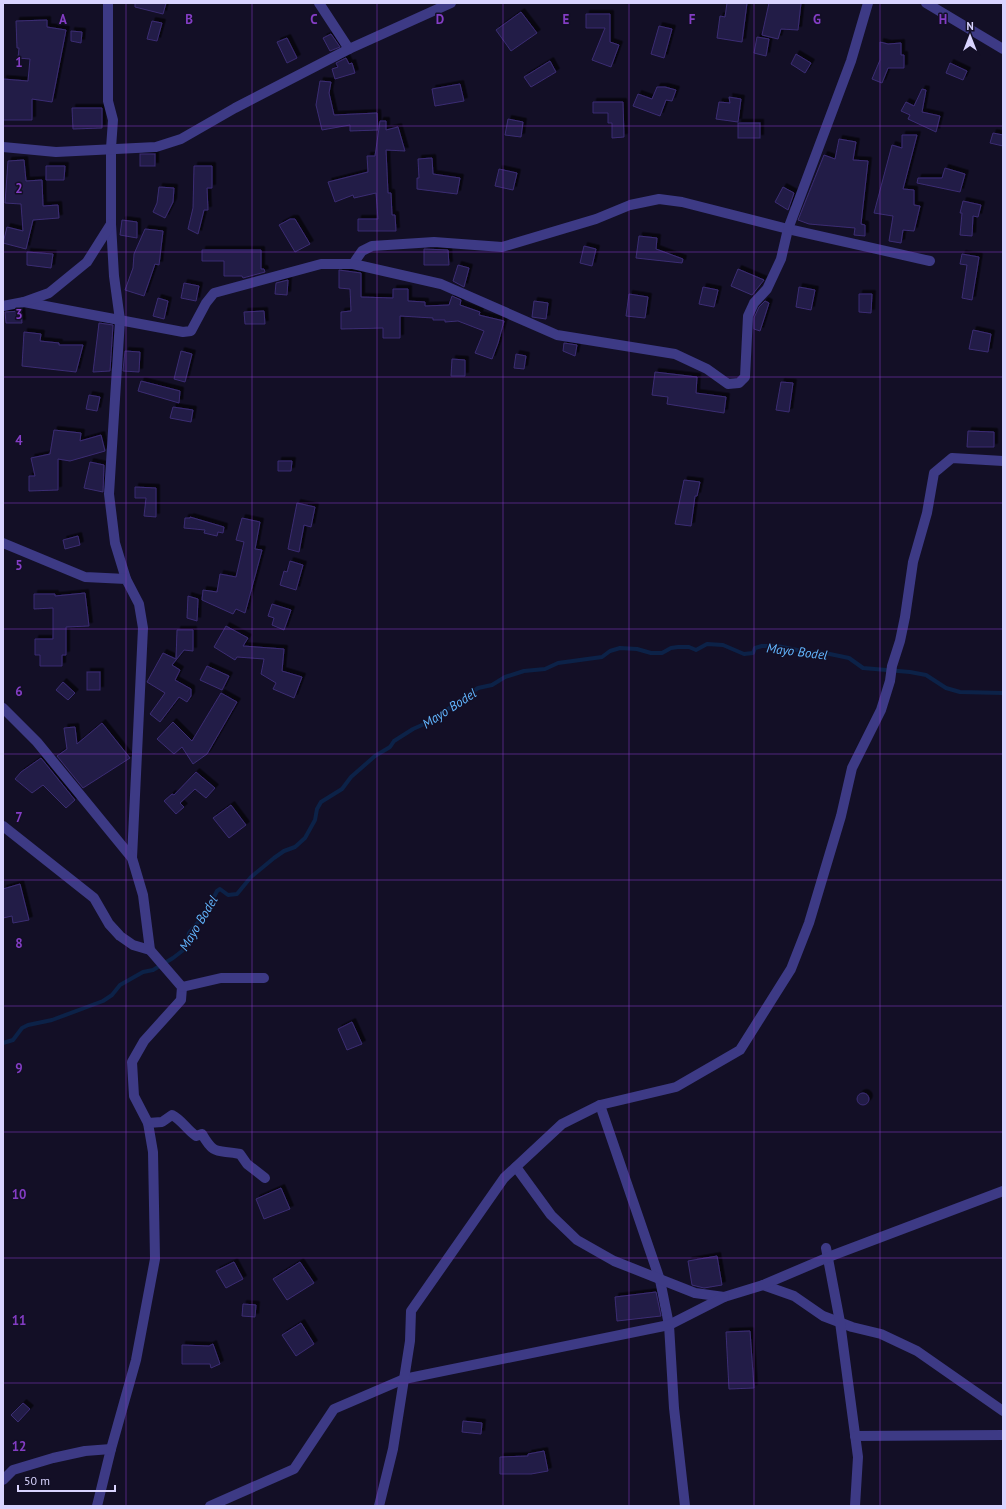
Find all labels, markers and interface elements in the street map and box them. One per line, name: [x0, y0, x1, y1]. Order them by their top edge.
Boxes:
text: A: [59, 11, 67, 28]
text: B: [185, 11, 193, 28]
text: C: [310, 11, 318, 28]
text: D: [436, 11, 444, 28]
text: E: [563, 11, 570, 28]
text: F: [689, 11, 696, 28]
text: G: [813, 11, 821, 28]
text: H: [939, 11, 947, 28]
north arrow: [950, 16, 990, 56]
text: N: [966, 19, 974, 33]
text: 1: [15, 54, 23, 71]
text: 2: [15, 180, 23, 197]
text: 3: [15, 306, 23, 323]
text: 4: [15, 432, 23, 449]
text: 5: [15, 557, 23, 574]
water label: Mayo Bodel: [765, 639, 829, 664]
text: 6: [15, 683, 23, 700]
water label: Mayo Bodel: [419, 684, 480, 732]
text: 7: [15, 809, 23, 826]
water label: Mayo Bodel: [175, 892, 222, 954]
text: 8: [15, 935, 23, 952]
text: 9: [15, 1060, 23, 1077]
text: 10: [12, 1186, 26, 1203]
text: 11: [12, 1312, 26, 1329]
text: 12: [12, 1438, 26, 1455]
scale bar: [18, 1467, 115, 1493]
text: 50 m: [24, 1473, 50, 1488]

